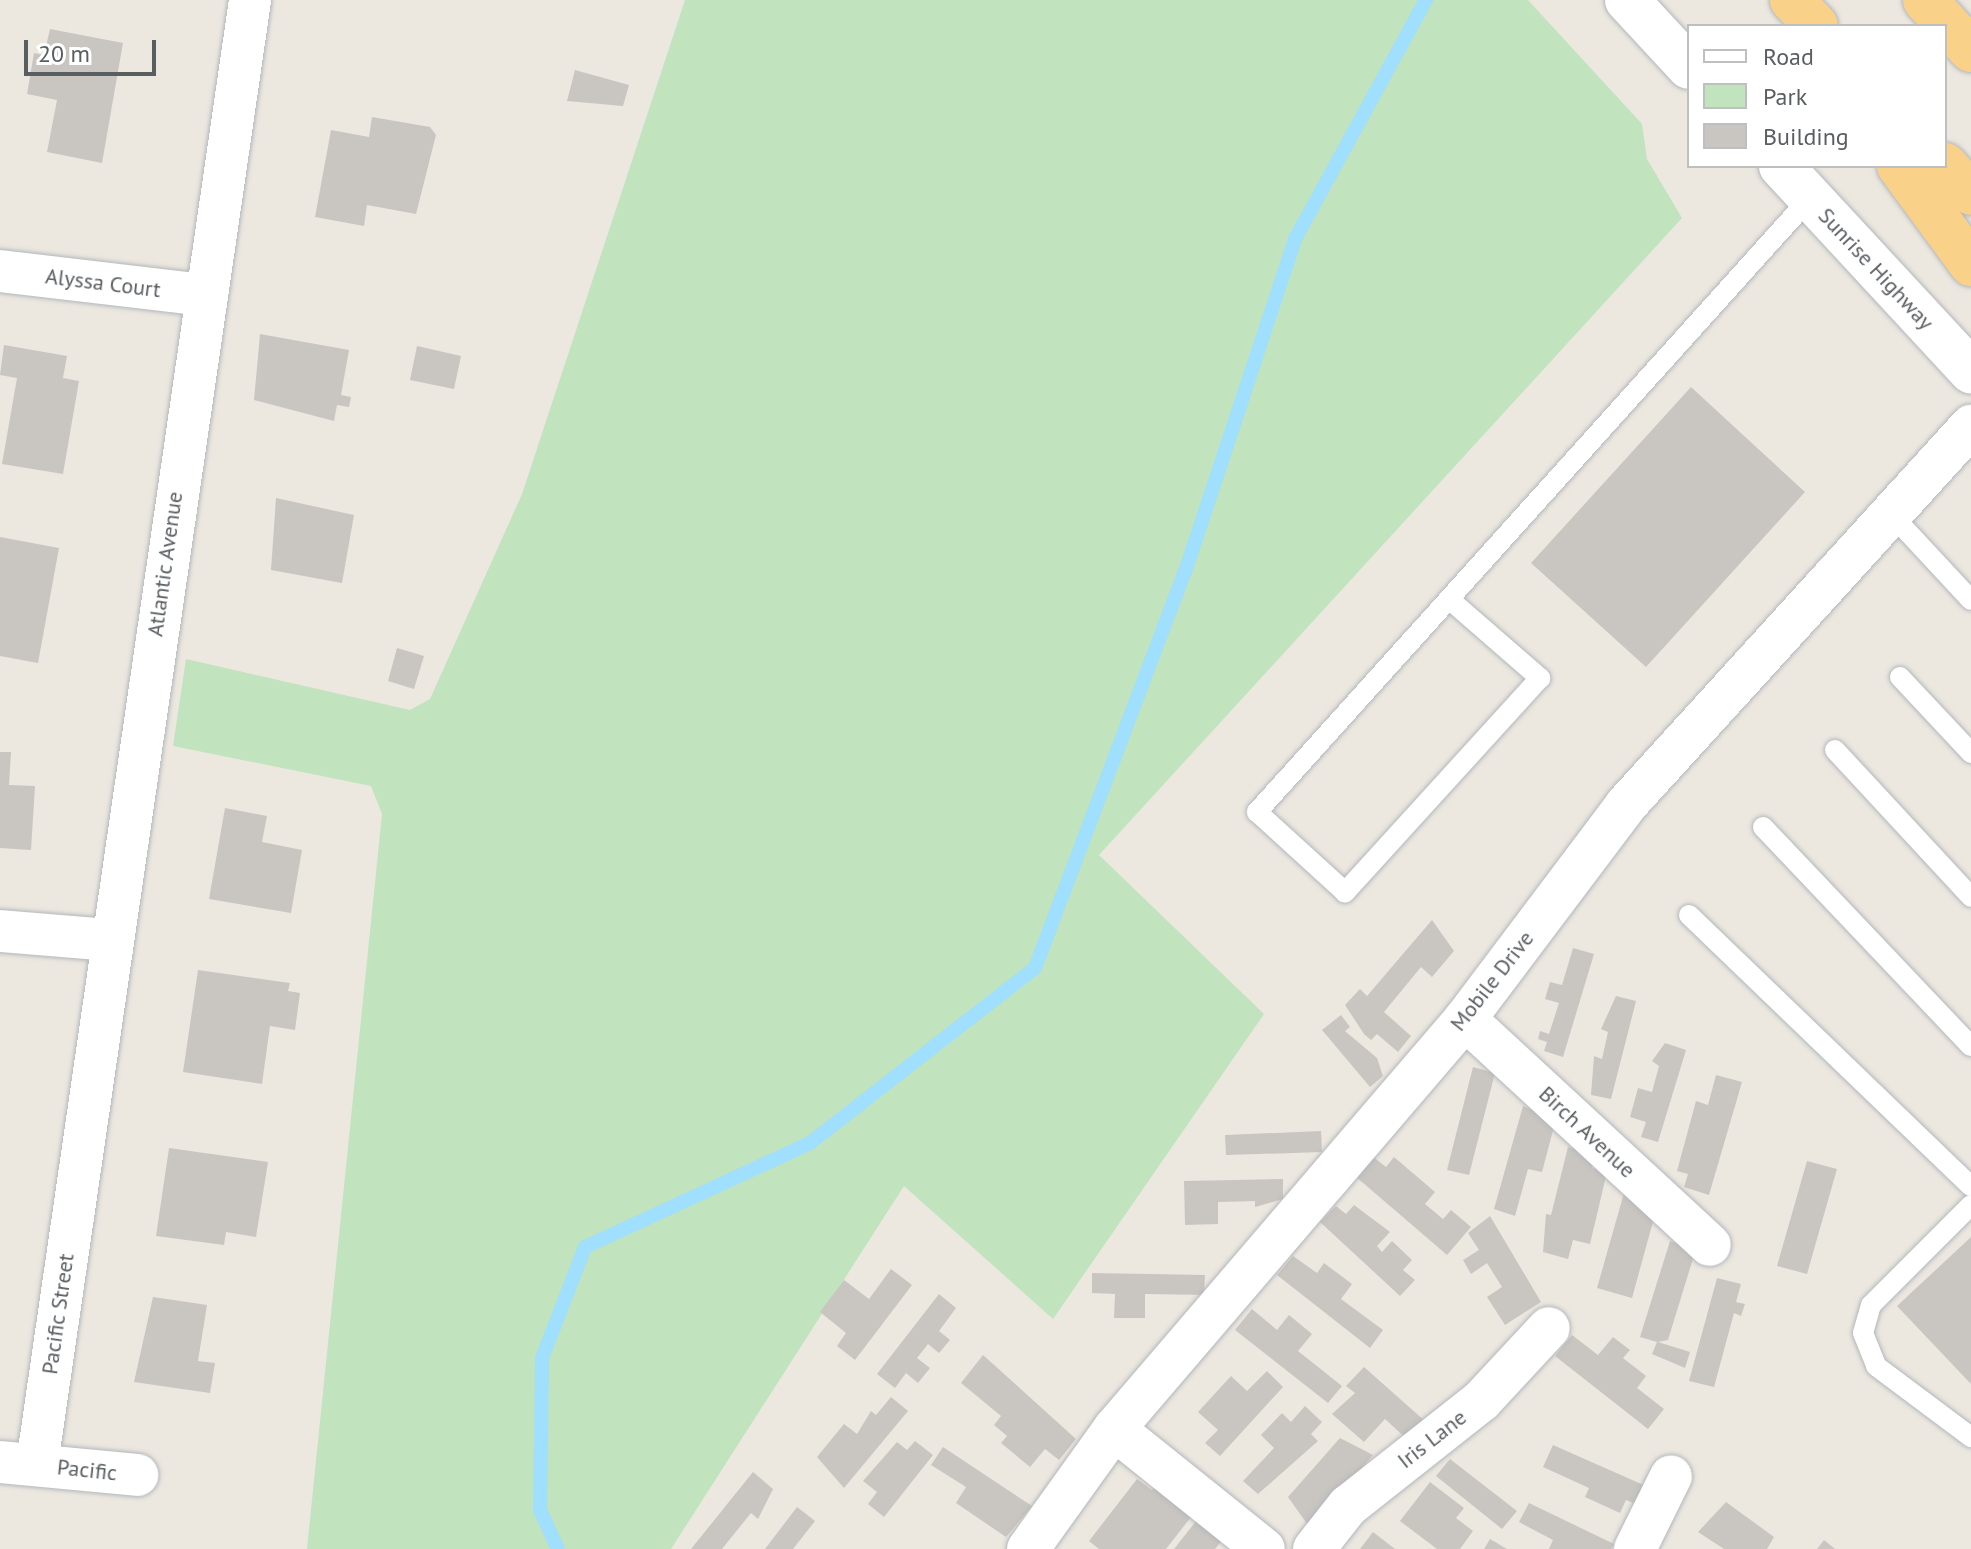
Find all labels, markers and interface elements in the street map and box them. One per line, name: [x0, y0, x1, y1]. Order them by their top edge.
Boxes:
scale bar: [28, 24, 160, 74]
legend: [1687, 24, 1947, 168]
text: 20 m: [38, 38, 90, 69]
text: Road: [1763, 41, 1814, 72]
text: Park: [1763, 81, 1807, 112]
text: Building: [1763, 121, 1849, 152]
street label: Sunrise Highway: [1813, 203, 1939, 335]
street label: Alyssa Court: [44, 263, 162, 303]
street label: Atlantic Avenue: [142, 489, 188, 639]
street label: Mobile Drive: [1445, 926, 1539, 1036]
street label: Birch Avenue: [1533, 1080, 1641, 1184]
street label: Pacific Street: [36, 1252, 80, 1376]
street label: Iris Lane: [1392, 1404, 1472, 1474]
street label: Pacific: [56, 1454, 118, 1486]

